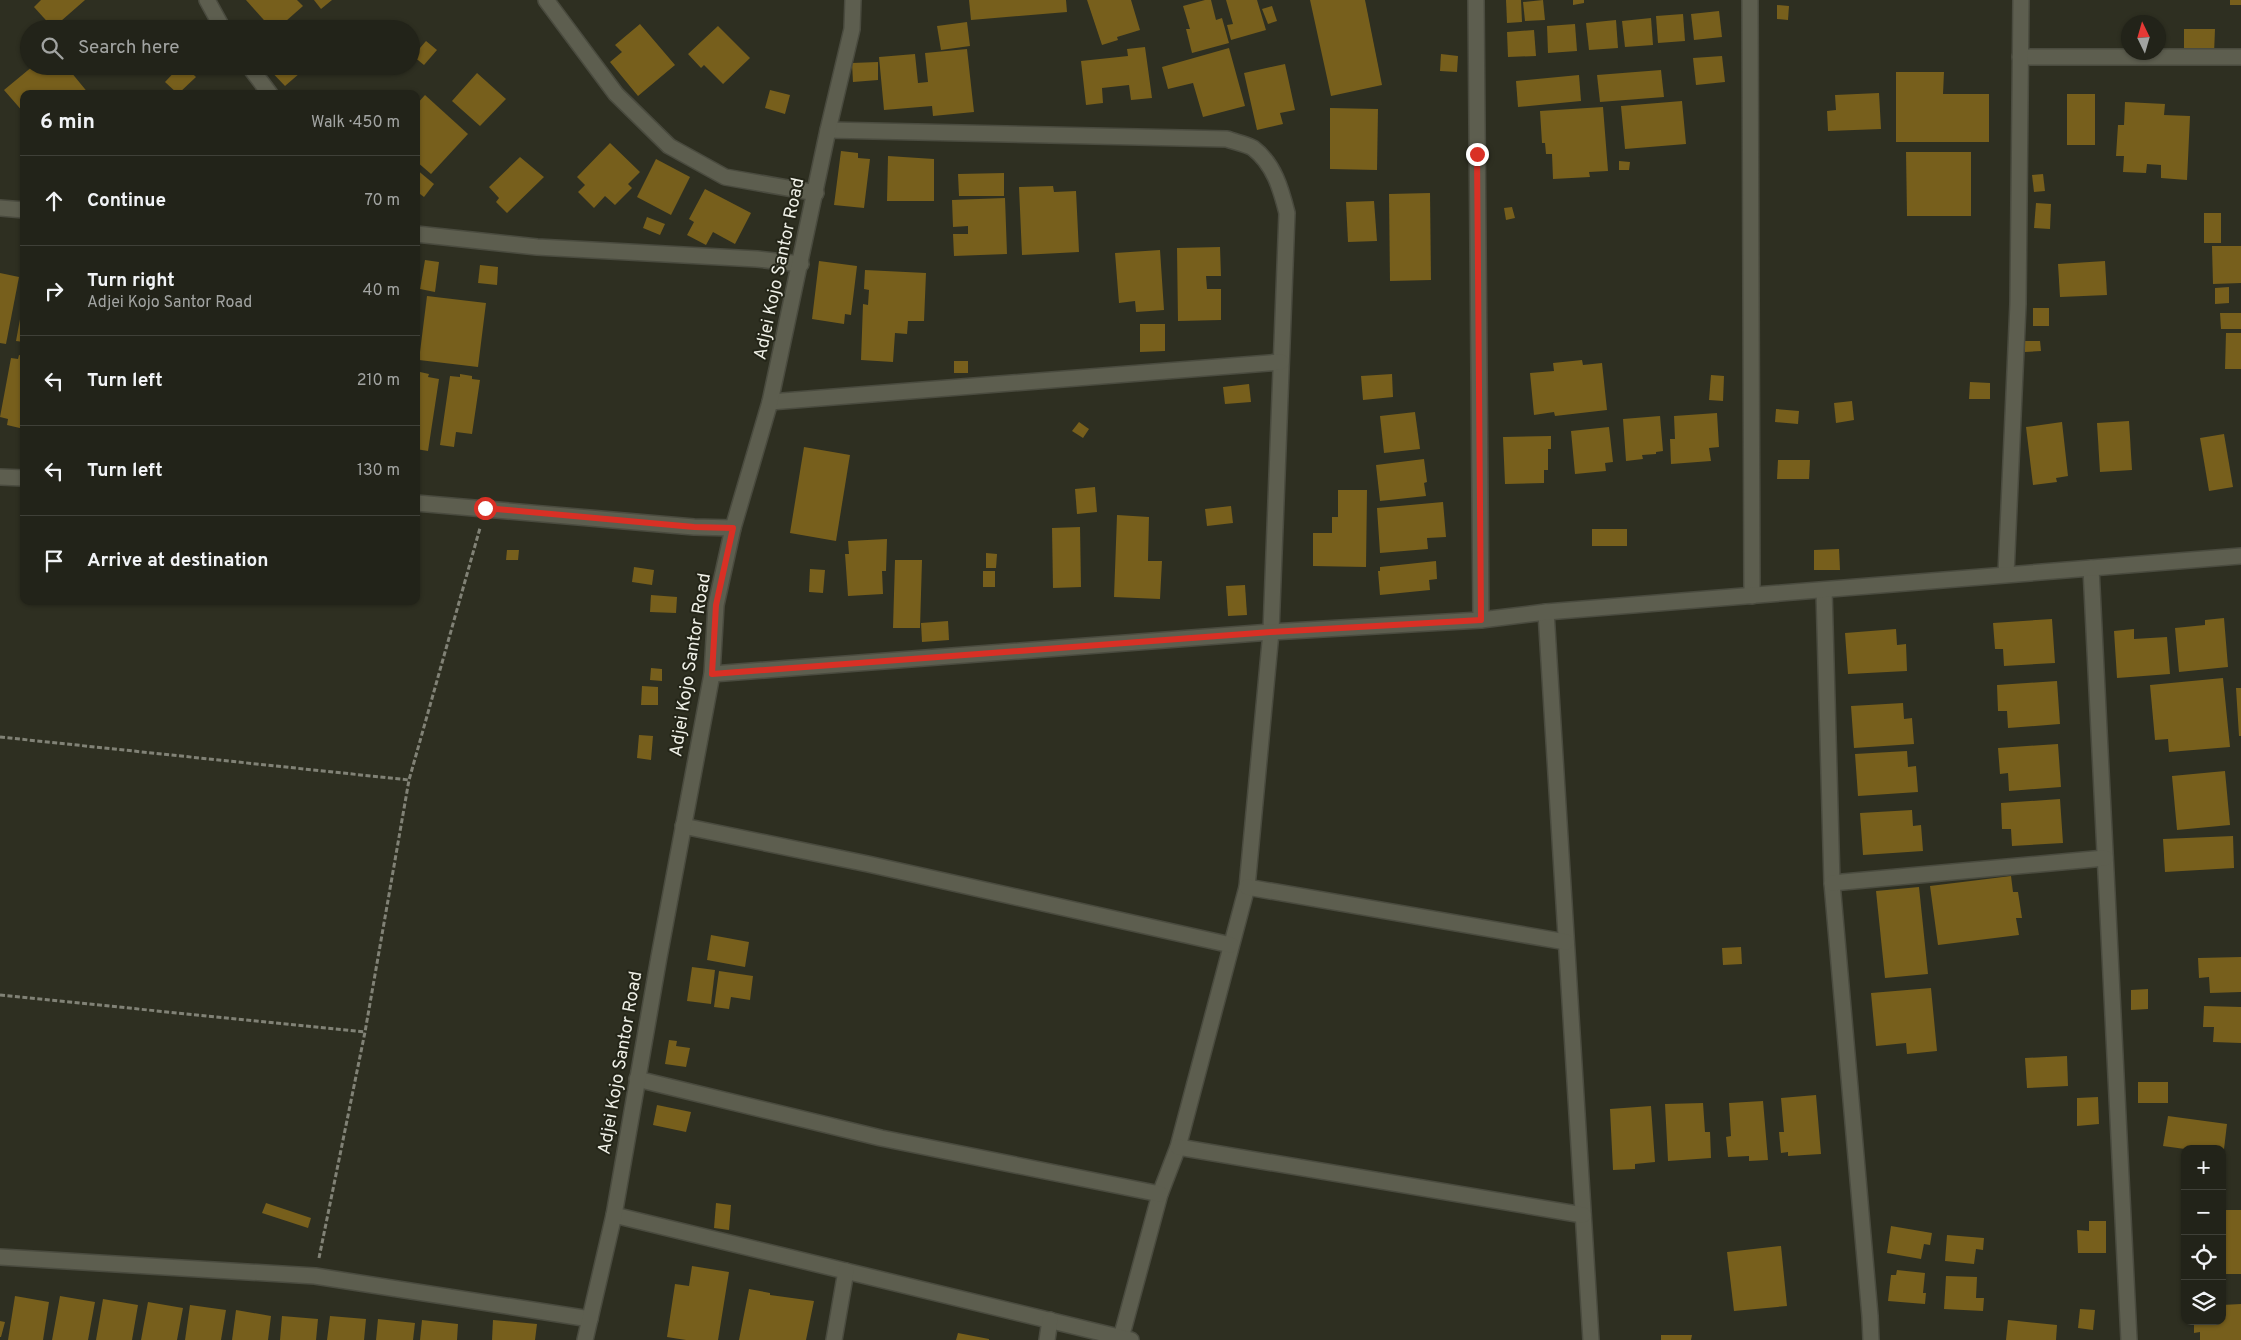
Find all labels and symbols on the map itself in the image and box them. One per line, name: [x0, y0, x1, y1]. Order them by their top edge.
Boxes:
north arrow: [2121, 15, 2166, 60]
route end: [1466, 143, 1489, 166]
street label: Adjei Kojo Santor Road: [749, 176, 811, 362]
route start: [474, 497, 497, 520]
street label: Adjei Kojo Santor Road: [665, 571, 717, 759]
street label: Adjei Kojo Santor Road: [594, 969, 648, 1157]

